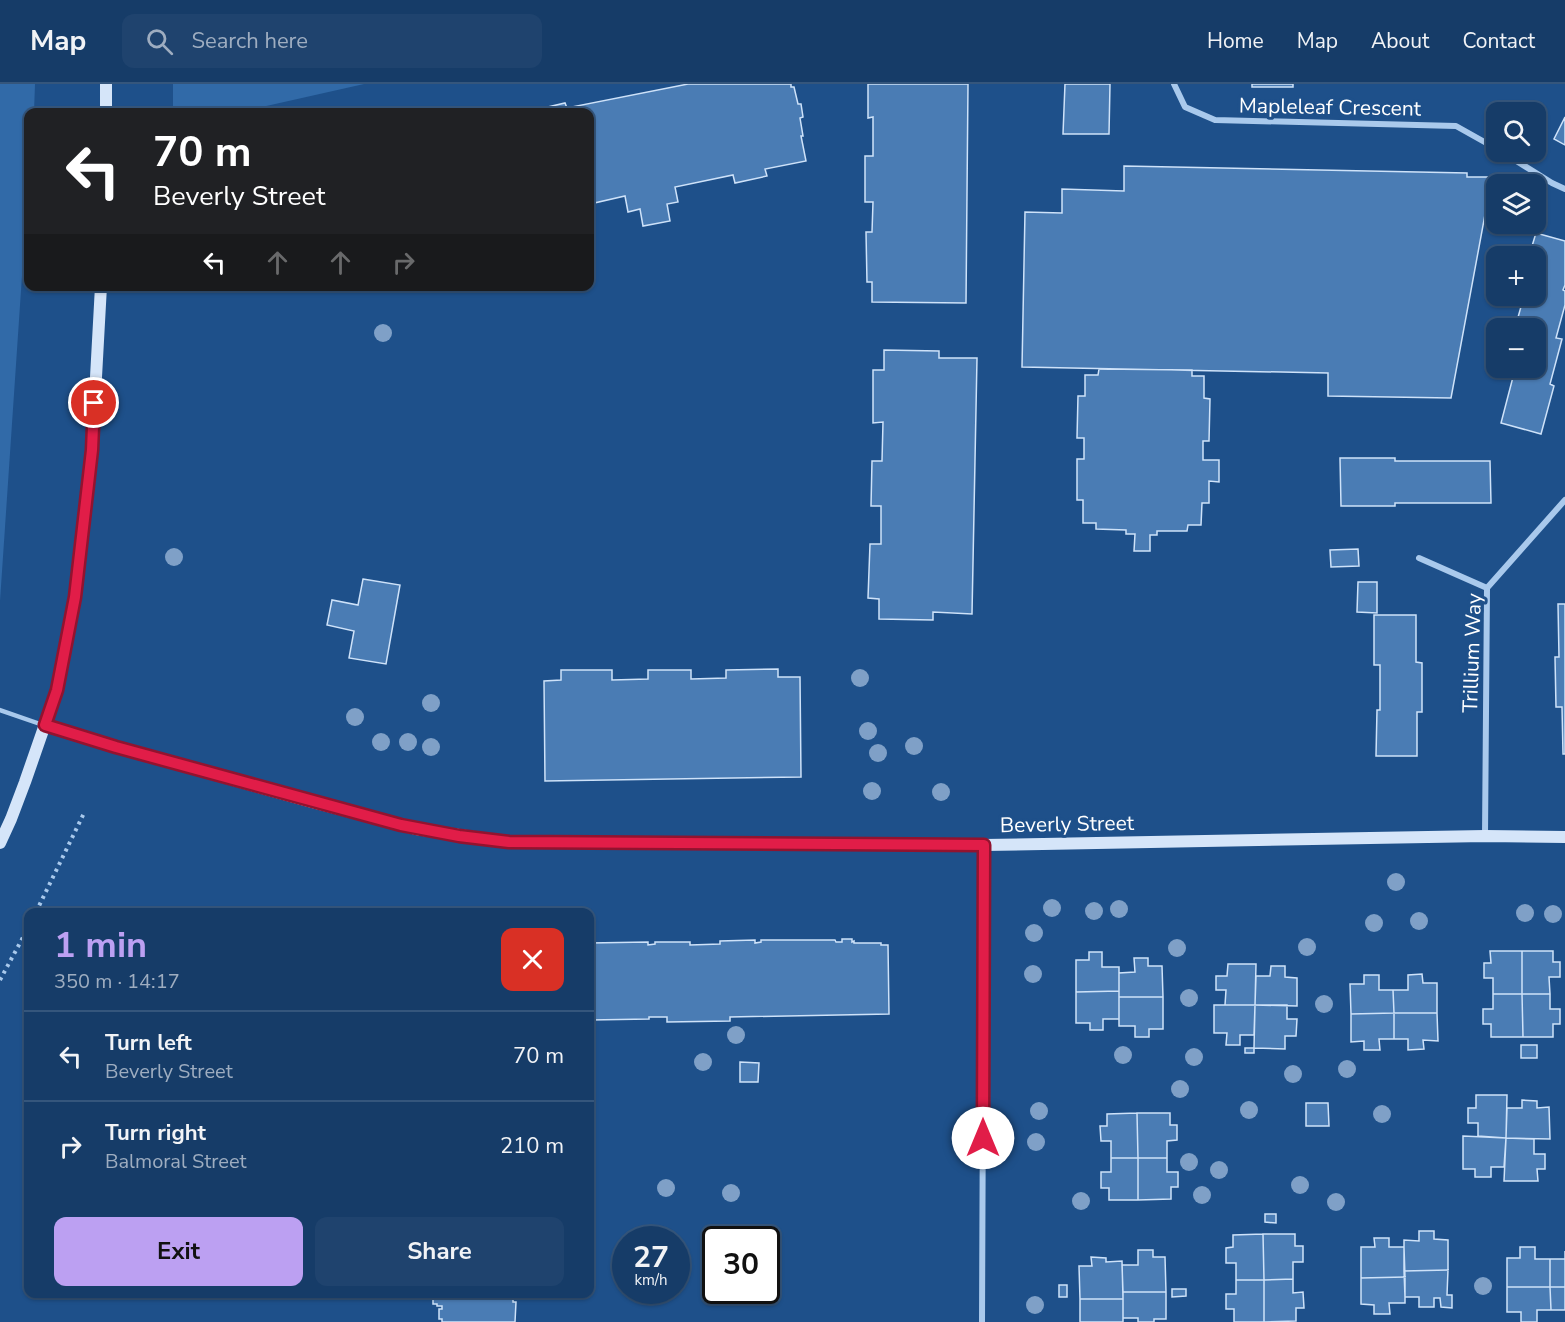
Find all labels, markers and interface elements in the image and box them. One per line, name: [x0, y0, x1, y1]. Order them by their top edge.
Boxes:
search box: [122, 14, 542, 68]
text: Map: [30, 22, 86, 60]
icon: search: [143, 25, 176, 58]
text: Search here: [191, 26, 308, 56]
text: Home: [1207, 27, 1264, 55]
text: Map: [1297, 27, 1338, 55]
text: About: [1371, 27, 1429, 55]
text: Contact: [1462, 27, 1535, 55]
street label: Mapleleaf Crescent: [1239, 91, 1422, 123]
map controls: [1486, 102, 1546, 378]
button: search: [1486, 102, 1546, 162]
text: 70 m: [153, 124, 252, 181]
icon: left: [54, 132, 132, 210]
button: layers: [1486, 174, 1546, 234]
text: Beverly Street: [153, 178, 325, 215]
icon: left: [198, 246, 231, 279]
icon: ahead: [261, 246, 294, 279]
icon: ahead: [324, 246, 357, 279]
icon: right: [387, 246, 420, 279]
button: +: [1486, 246, 1546, 306]
button: −: [1486, 318, 1546, 378]
pin: [68, 377, 119, 428]
icon: arrive: [77, 386, 110, 419]
street label: Trillium Way: [1456, 593, 1488, 713]
street label: Beverly Street: [1000, 809, 1135, 839]
text: 1 min: [54, 921, 147, 970]
button: close: [501, 928, 564, 991]
text: 350 m · 14:17: [54, 968, 180, 995]
text: Turn left: [105, 1028, 192, 1058]
icon: left: [54, 1040, 87, 1073]
text: 70 m: [513, 1041, 564, 1071]
text: Beverly Street: [105, 1058, 233, 1085]
position arrow: [951, 1106, 1015, 1170]
text: Turn right: [105, 1118, 206, 1148]
icon: right: [54, 1130, 87, 1163]
text: 210 m: [500, 1131, 564, 1161]
text: Balmoral Street: [105, 1148, 247, 1175]
button: Exit: [54, 1217, 303, 1286]
button: Share: [315, 1217, 564, 1286]
speed limit sign: 30: [702, 1226, 780, 1304]
text: 27: [633, 1237, 669, 1278]
text: km/h: [634, 1270, 668, 1290]

